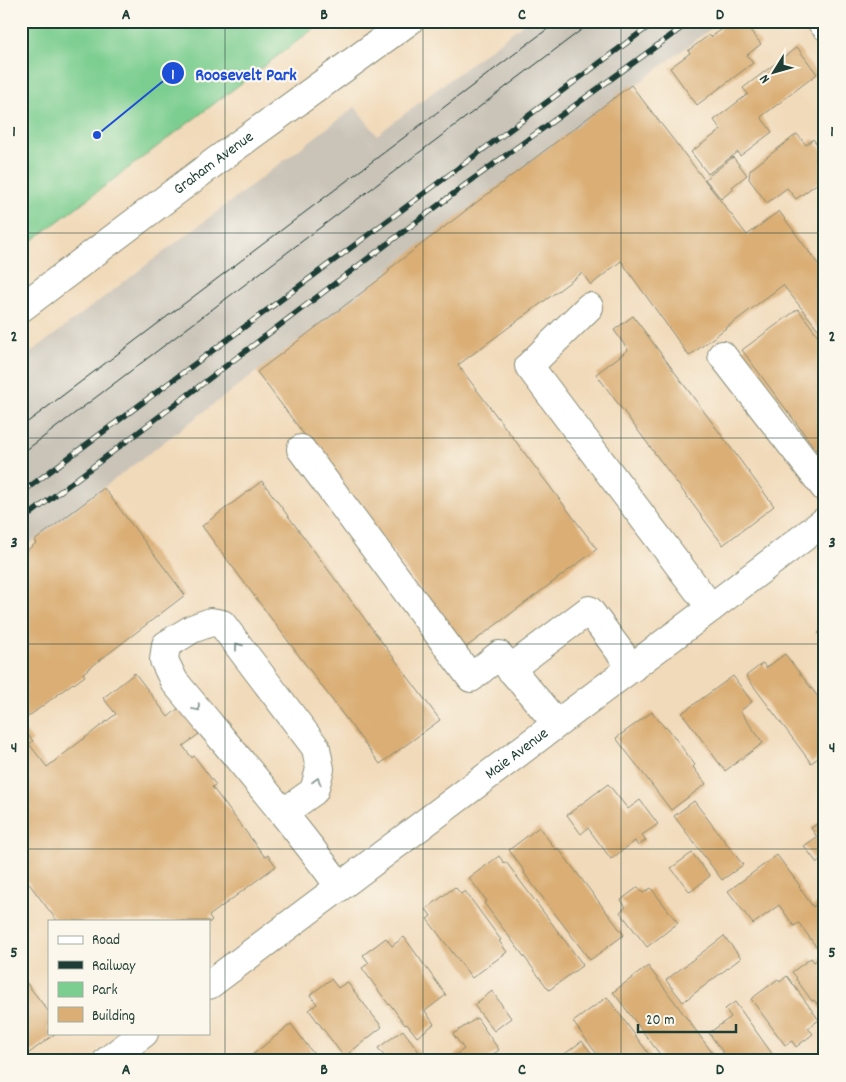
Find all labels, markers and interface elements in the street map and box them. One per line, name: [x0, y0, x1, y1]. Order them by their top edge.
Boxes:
text: A: [122, 4, 131, 27]
text: B: [320, 4, 328, 27]
text: C: [518, 4, 526, 27]
text: D: [716, 4, 725, 27]
north arrow: [748, 48, 798, 98]
callout: Roosevelt Park: [161, 57, 307, 90]
text: Roosevelt Park: [195, 64, 297, 89]
text: 1: [171, 65, 175, 87]
text: N: [755, 70, 775, 87]
text: 1: [12, 121, 16, 144]
text: 1: [830, 121, 834, 144]
street label: Graham Avenue: [169, 126, 259, 201]
text: 2: [11, 326, 18, 349]
text: 2: [829, 326, 836, 349]
text: 3: [10, 532, 18, 555]
text: 3: [828, 532, 836, 555]
one-way arrow: [235, 642, 244, 651]
one-way arrow: [191, 703, 200, 712]
street label: Maie Avenue: [480, 722, 554, 785]
text: 4: [11, 737, 17, 760]
text: 4: [829, 737, 835, 760]
one-way arrow: [311, 777, 322, 786]
legend: [48, 920, 210, 1034]
text: Road: [92, 930, 120, 952]
text: 5: [10, 942, 18, 965]
text: 5: [828, 942, 836, 965]
text: Railway: [92, 956, 136, 978]
text: Park: [92, 980, 118, 1002]
scale bar: [638, 1002, 736, 1034]
text: Building: [92, 1006, 135, 1028]
text: 20 m: [646, 1010, 674, 1032]
text: A: [122, 1059, 131, 1082]
text: B: [320, 1059, 328, 1082]
text: C: [518, 1059, 526, 1082]
text: D: [716, 1059, 725, 1082]

